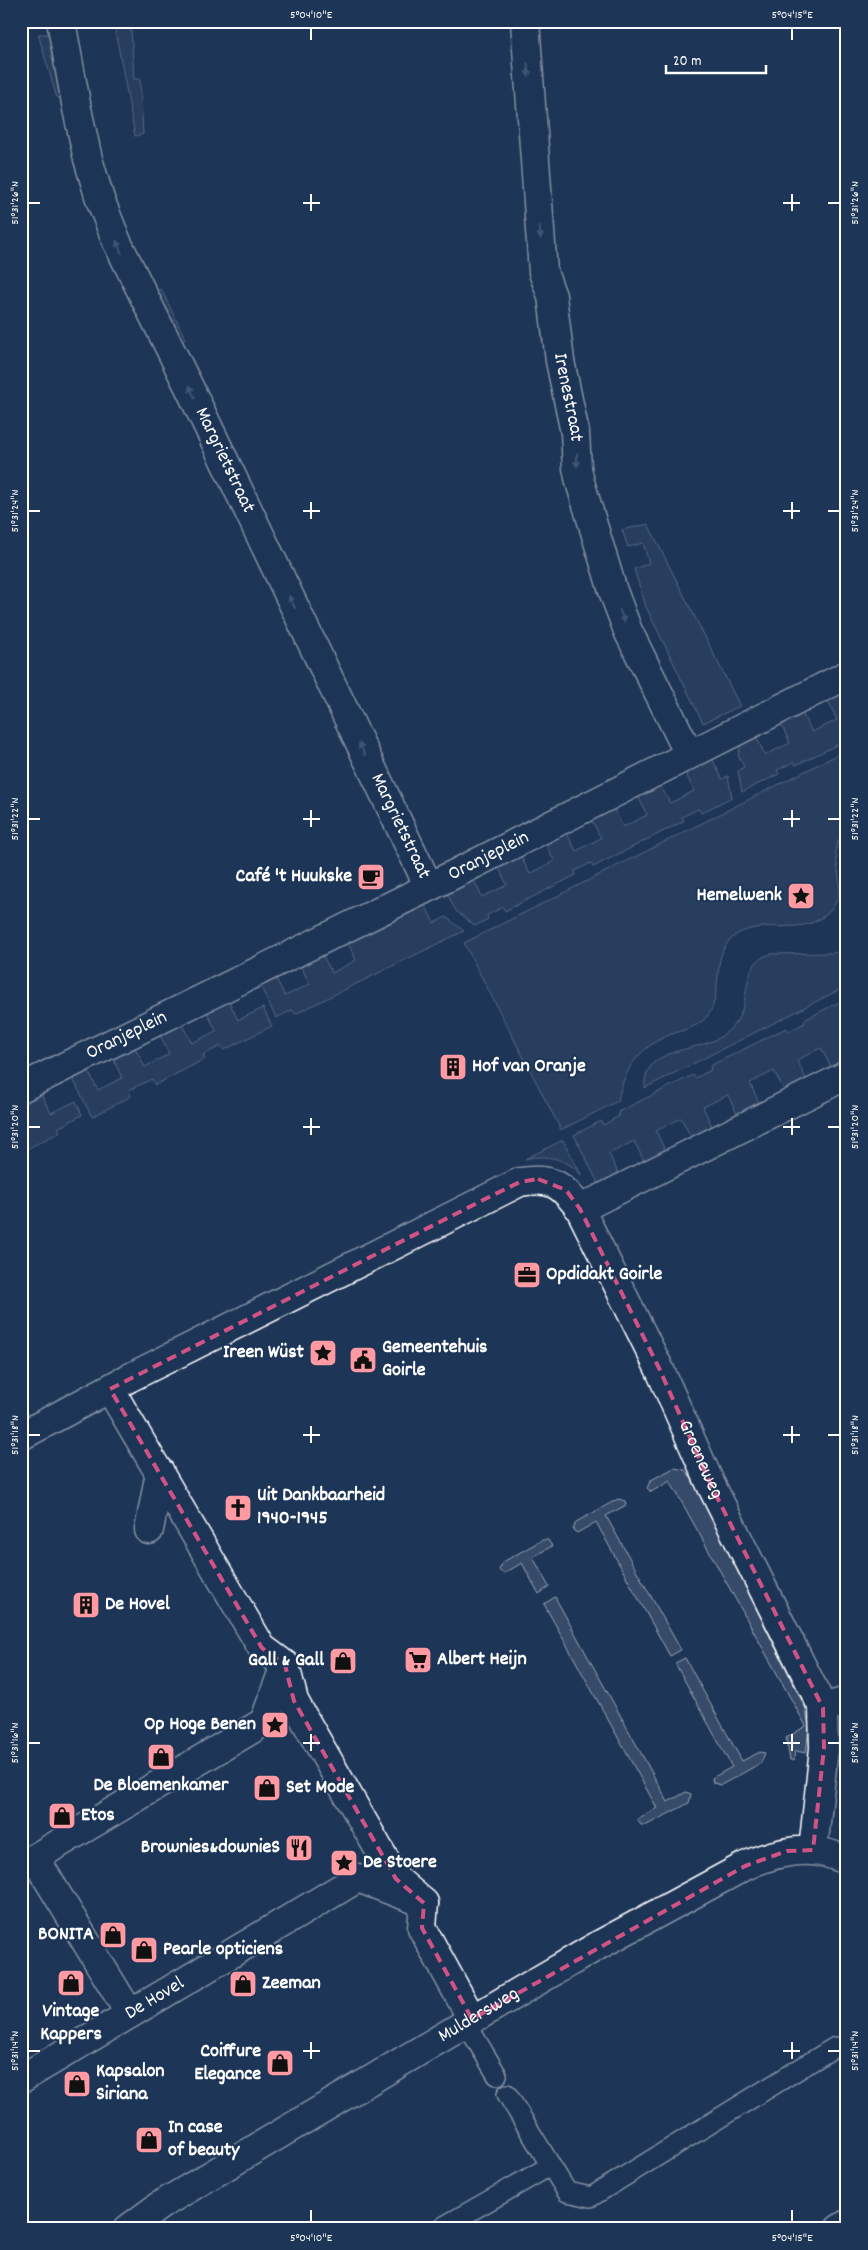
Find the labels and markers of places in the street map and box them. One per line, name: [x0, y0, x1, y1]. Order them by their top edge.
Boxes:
cafe icon: Café 't Huukske: [356, 862, 386, 892]
place label: Café 't Huukske: [236, 863, 352, 891]
place icon: Hemelwenk: [786, 881, 816, 911]
place label: Hemelwenk: [697, 882, 782, 910]
building icon: Hof van Oranje: [438, 1052, 468, 1082]
place label: Hof van Oranje: [472, 1053, 586, 1081]
office icon: Opdidakt Goirle: [512, 1260, 542, 1290]
place label: Opdidakt Goirle: [546, 1261, 662, 1289]
place label: Gemeentehuis Goirle: [382, 1334, 488, 1385]
place icon: Ireen Wüst: [308, 1338, 338, 1368]
place label: Ireen Wüst: [223, 1339, 305, 1367]
public building icon: Gemeentehuis Goirle: [348, 1345, 378, 1375]
place label: Uit Dankbaarheid 1940-1945: [257, 1482, 385, 1533]
church icon: Uit Dankbaarheid 1940-1945: [223, 1493, 253, 1523]
building icon: De Hovel: [71, 1590, 101, 1620]
place label: De Hovel: [105, 1591, 170, 1619]
supermarket icon: Albert Heijn: [403, 1645, 433, 1675]
shop icon: Gall & Gall: [328, 1646, 358, 1676]
place label: Albert Heijn: [437, 1646, 527, 1674]
place label: Gall & Gall: [248, 1647, 324, 1675]
place icon: Op Hoge Benen: [260, 1710, 290, 1740]
place label: Op Hoge Benen: [144, 1711, 256, 1739]
shop icon: De Bloemenkamer: [146, 1742, 176, 1772]
place label: De Bloemenkamer: [94, 1772, 229, 1800]
shop icon: Set Mode: [252, 1773, 282, 1803]
place label: Set Mode: [286, 1774, 355, 1802]
shop icon: Etos: [47, 1801, 77, 1831]
place label: Etos: [81, 1802, 115, 1830]
restaurant icon: Brownies&downieS: [284, 1833, 314, 1863]
place label: Brownies&downieS: [141, 1834, 280, 1862]
place icon: De Stoere: [329, 1848, 359, 1878]
place label: De Stoere: [363, 1849, 437, 1877]
shop icon: BONITA: [98, 1920, 128, 1950]
place label: BONITA: [38, 1921, 94, 1949]
shop icon: Pearle opticiens: [129, 1935, 159, 1965]
place label: Pearle opticiens: [163, 1936, 283, 1964]
shop icon: Vintage Kappers: [56, 1968, 86, 1998]
shop icon: Zeeman: [228, 1969, 258, 1999]
place label: Zeeman: [262, 1970, 321, 1998]
place label: Vintage Kappers: [40, 1998, 102, 2049]
place label: Coiffure Elegance: [194, 2038, 261, 2089]
shop icon: Coiffure Elegance: [265, 2048, 295, 2078]
place label: Kapsalon Siriana: [96, 2058, 165, 2109]
shop icon: Kapsalon Siriana: [62, 2069, 92, 2099]
place label: In case of beauty: [168, 2114, 240, 2165]
shop icon: In case of beauty: [134, 2125, 164, 2155]

